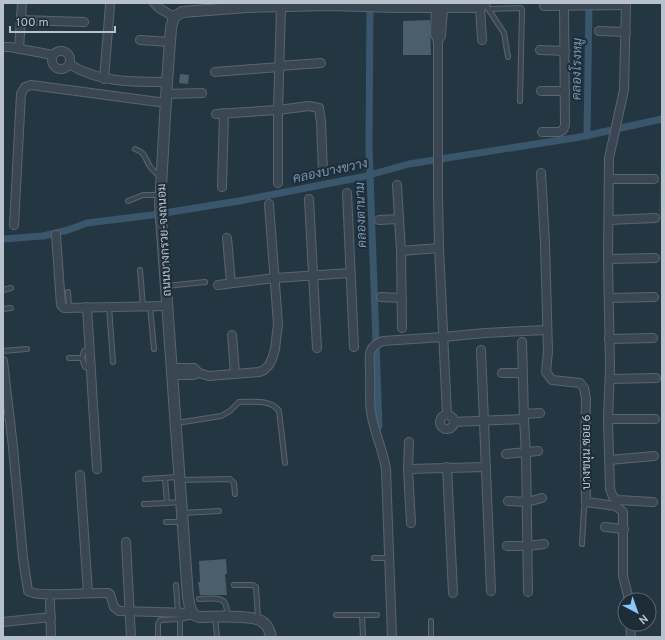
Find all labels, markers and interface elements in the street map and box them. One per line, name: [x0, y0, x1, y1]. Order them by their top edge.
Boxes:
scale bar: [10, 8, 115, 34]
text: 100 m: [16, 15, 49, 31]
water label: คลองโรงหมู: [567, 38, 587, 100]
water label: คลองบางขวาง: [292, 156, 369, 188]
water label: คลองตานาม: [353, 182, 371, 248]
street label: ถนนบางกรวย-จงถนอม: [154, 183, 176, 297]
street label: บางขนุน ซอย 6: [579, 414, 595, 490]
north arrow: [617, 592, 657, 632]
text: N: [635, 611, 650, 627]

